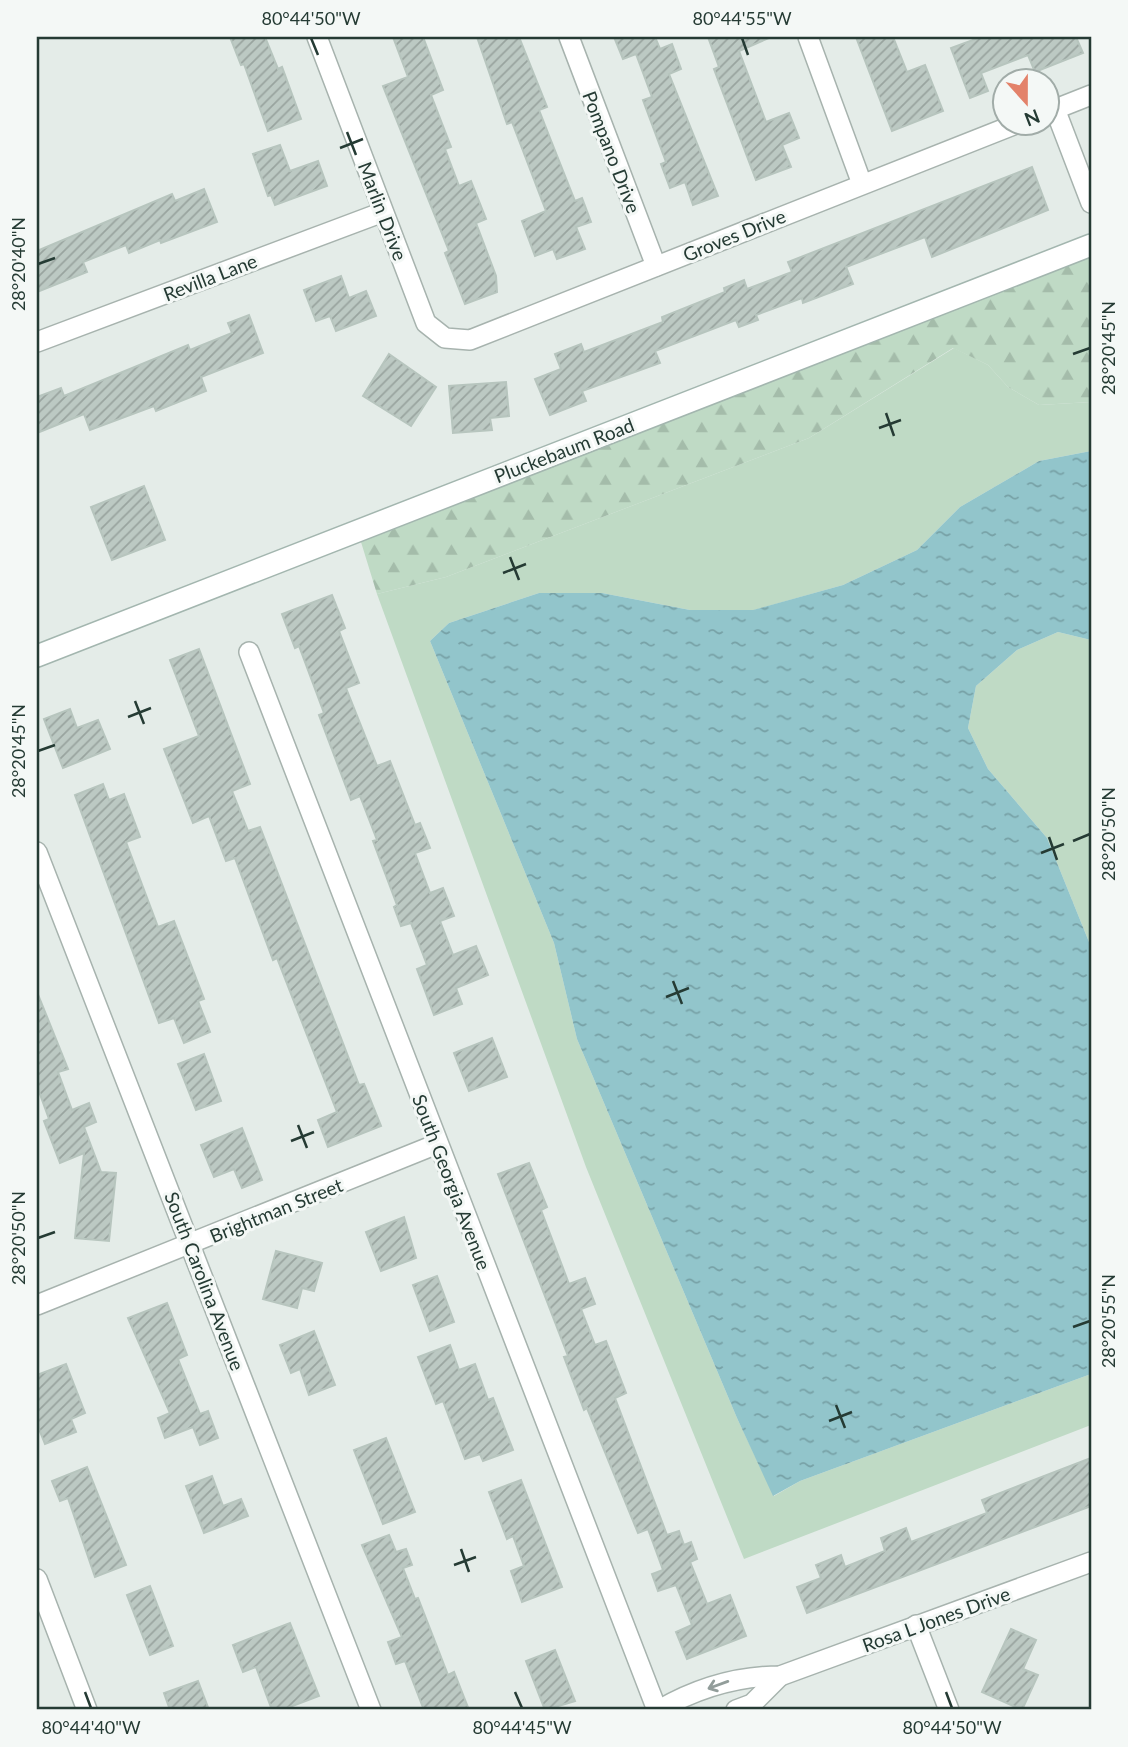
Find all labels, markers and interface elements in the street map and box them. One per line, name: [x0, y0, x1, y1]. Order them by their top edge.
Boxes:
text: 80°44'50"W: [261, 7, 361, 29]
text: 80°44'55"W: [692, 7, 792, 29]
north arrow: [992, 66, 1062, 136]
street label: Pompano Drive: [578, 88, 646, 216]
text: N: [1021, 105, 1043, 132]
street label: Marlin Drive: [354, 159, 412, 263]
street label: Groves Drive: [679, 204, 789, 266]
text: 28°20'40"N: [7, 217, 29, 311]
street label: Revilla Lane: [160, 249, 260, 305]
text: 28°20'45"N: [1097, 301, 1119, 395]
street label: Pluckebaum Road: [491, 413, 637, 487]
text: 28°20'45"N: [7, 704, 29, 798]
text: 28°20'50"N: [1097, 787, 1119, 881]
street label: South Georgia Avenue: [408, 1091, 496, 1273]
street label: Brightman Street: [206, 1173, 346, 1247]
street label: South Carolina Avenue: [160, 1188, 250, 1374]
text: 28°20'50"N: [7, 1191, 29, 1285]
text: 28°20'55"N: [1097, 1274, 1119, 1368]
street label: Rosa L Jones Drive: [859, 1582, 1013, 1656]
one-way arrow: [707, 1680, 729, 1693]
text: 80°44'40"W: [41, 1716, 141, 1738]
text: 80°44'45"W: [472, 1716, 572, 1738]
text: 80°44'50"W: [902, 1716, 1002, 1738]

